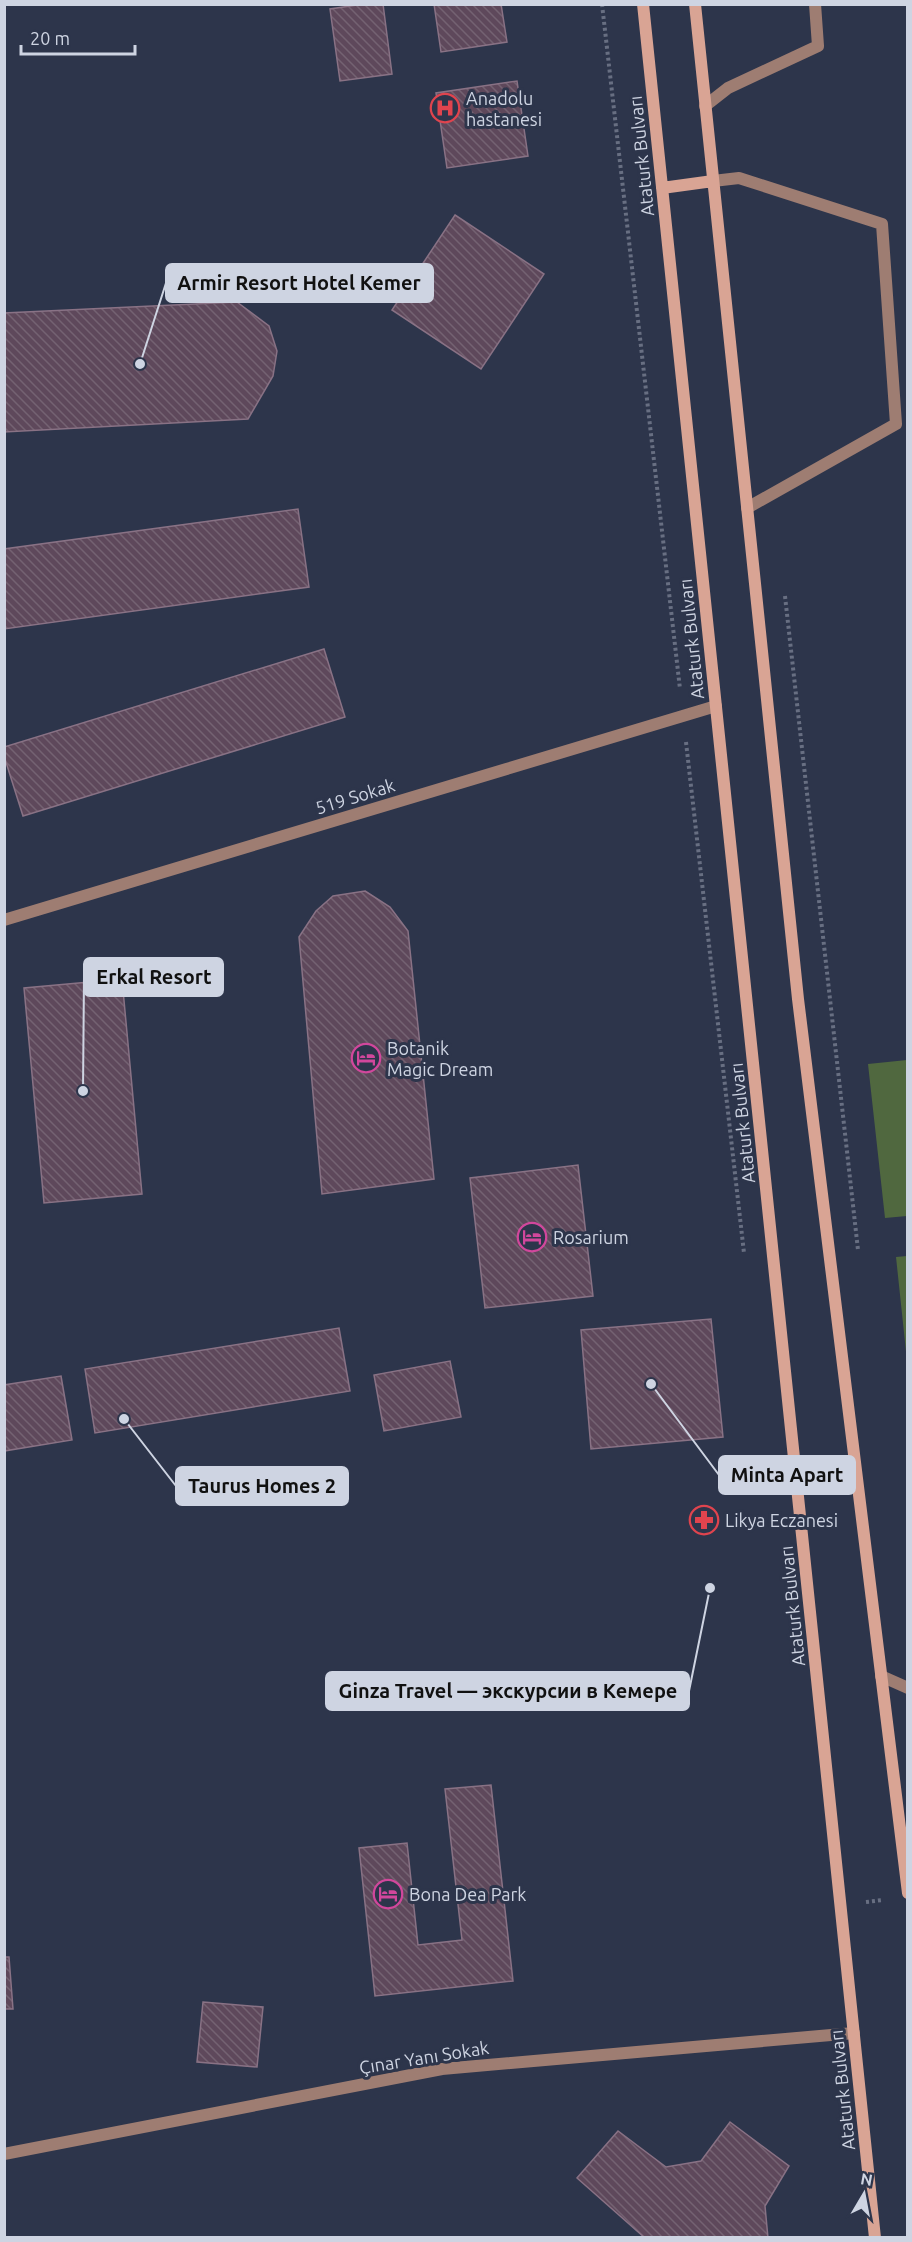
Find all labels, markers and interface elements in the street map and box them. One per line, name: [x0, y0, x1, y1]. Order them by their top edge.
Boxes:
scale bar: [21, 18, 135, 56]
text: 20 m: [30, 28, 70, 48]
place label: Anadolu hastanesi: [466, 88, 542, 129]
hospital icon: Anadolu hastanesi: [429, 92, 461, 124]
street label: Ataturk Bulvarı: [625, 95, 657, 217]
callout: Armir Resort Hotel Kemer: [166, 264, 433, 302]
text: Armir Resort Hotel Kemer: [177, 271, 422, 294]
street label: Ataturk Bulvarı: [675, 578, 707, 700]
street label: 519 Sokak: [313, 774, 397, 818]
callout: Erkal Resort: [84, 958, 223, 996]
text: Erkal Resort: [96, 965, 212, 988]
place label: Botanik Magic Dream: [387, 1038, 493, 1079]
hotel icon: Botanik Magic Dream: [350, 1042, 382, 1074]
street label: Ataturk Bulvarı: [726, 1062, 758, 1184]
hotel icon: Rosarium: [516, 1221, 548, 1253]
place label: Rosarium: [553, 1227, 629, 1247]
callout: Minta Apart: [719, 1456, 855, 1494]
text: Minta Apart: [731, 1463, 844, 1486]
callout: Taurus Homes 2: [176, 1467, 348, 1505]
text: Taurus Homes 2: [188, 1474, 336, 1497]
pharmacy icon: Likya Eczanesi: [688, 1504, 720, 1536]
place label: Likya Eczanesi: [725, 1510, 838, 1530]
street label: Ataturk Bulvarı: [776, 1545, 808, 1667]
callout: Ginza Travel — экскурсии в Кемере: [326, 1672, 689, 1710]
text: Ginza Travel — экскурсии в Кемере: [339, 1679, 677, 1702]
hotel icon: Bona Dea Park: [372, 1878, 404, 1910]
place label: Bona Dea Park: [409, 1884, 526, 1904]
street label: Ataturk Bulvarı: [826, 2029, 858, 2151]
street label: Çınar Yanı Sokak: [358, 2037, 490, 2077]
north arrow: [834, 2164, 894, 2224]
text: N: [859, 2169, 874, 2189]

